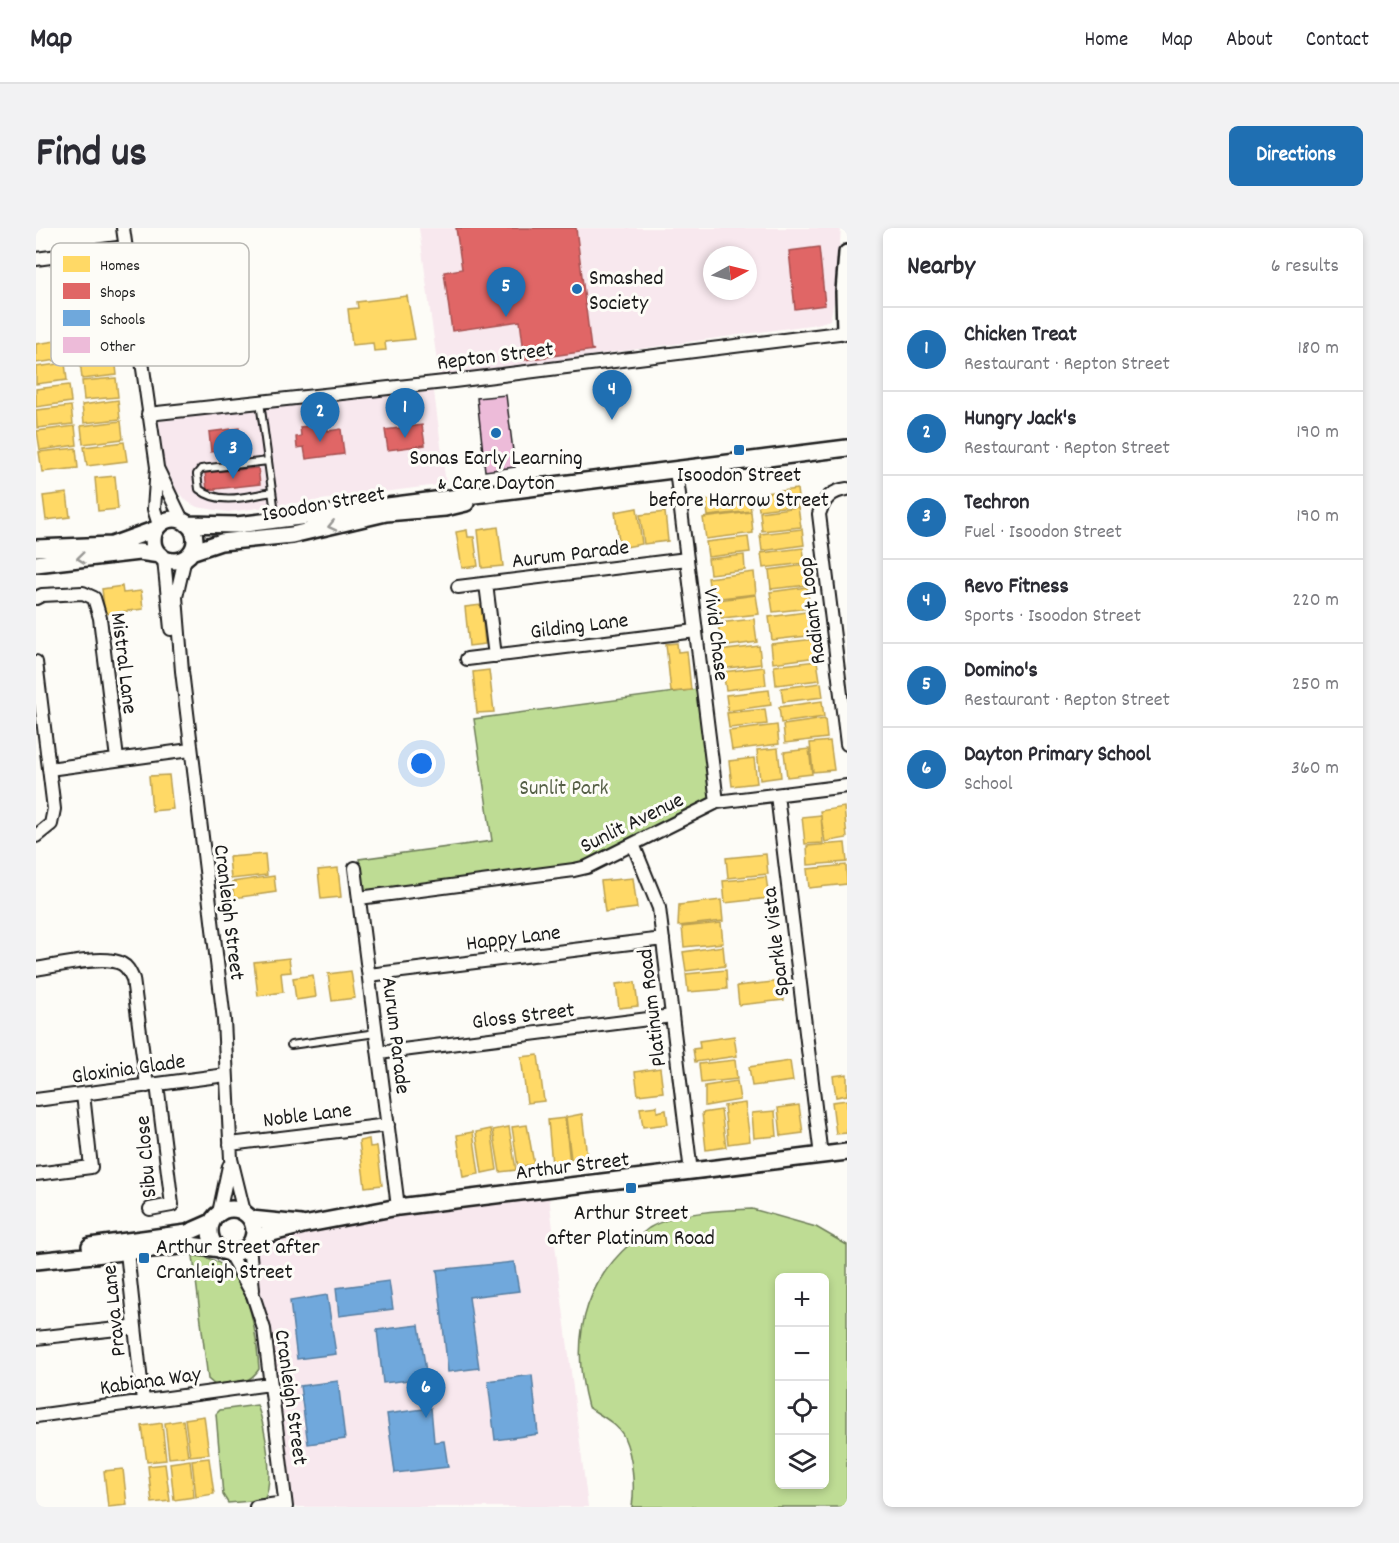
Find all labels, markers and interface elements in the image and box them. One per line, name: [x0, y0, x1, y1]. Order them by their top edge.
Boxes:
text: Map: [30, 21, 72, 61]
text: Home: [1084, 26, 1128, 56]
text: Map: [1161, 26, 1193, 56]
text: About: [1226, 26, 1273, 56]
text: Contact: [1306, 26, 1369, 56]
text: Find us: [36, 126, 147, 186]
button: Directions: [1229, 126, 1363, 186]
legend: [51, 243, 249, 366]
north arrow: [703, 246, 757, 300]
text: Nearby: [907, 249, 975, 286]
text: 6 results: [1271, 253, 1339, 281]
text: Homes: [100, 255, 140, 278]
place label: Smashed Society: [589, 264, 663, 320]
pin: 5: [486, 268, 526, 317]
text: Shops: [100, 282, 136, 305]
marker: Smashed Society: [570, 282, 584, 296]
text: Schools: [100, 309, 146, 332]
text: Chicken Treat: [964, 320, 1077, 351]
street label: Repton Street: [435, 335, 555, 380]
text: 1: [924, 335, 929, 363]
text: 180 m: [1297, 335, 1339, 363]
text: Other: [100, 336, 135, 359]
text: Restaurant · Repton Street: [964, 351, 1170, 379]
pin: 4: [592, 370, 632, 420]
pin: 1: [386, 388, 424, 438]
pin: 2: [300, 392, 340, 442]
text: Hungry Jack's: [964, 404, 1076, 435]
text: 2: [922, 419, 931, 447]
text: 190 m: [1296, 419, 1339, 447]
marker: Sonas Early Learning & Care Dayton: [489, 426, 503, 440]
pin: 3: [214, 430, 252, 479]
text: Restaurant · Repton Street: [964, 435, 1170, 463]
marker: Isoodon Street before Harrow Street: [732, 443, 746, 457]
place label: Sonas Early Learning & Care Dayton: [409, 444, 583, 500]
place label: Isoodon Street before Harrow Street: [649, 461, 829, 517]
street label: Isoodon Street: [260, 479, 388, 532]
text: Techron: [964, 488, 1030, 519]
text: 3: [922, 503, 931, 531]
text: 190 m: [1296, 503, 1339, 531]
one-way arrow: [327, 518, 337, 531]
text: Fuel · Isoodon Street: [964, 519, 1122, 547]
street label: Aurum Parade: [510, 533, 631, 578]
one-way arrow: [76, 552, 85, 564]
street label: Radiant Loop: [792, 555, 835, 666]
text: Revo Fitness: [964, 572, 1069, 603]
street label: Vivid Chase: [693, 586, 736, 683]
text: 4: [922, 587, 931, 615]
text: 220 m: [1292, 587, 1339, 615]
text: Sports · Isoodon Street: [964, 603, 1141, 631]
street label: Gilding Lane: [529, 606, 630, 649]
street label: Mistral Lane: [101, 611, 144, 716]
text: Domino's: [964, 656, 1038, 687]
text: 5: [922, 671, 931, 699]
text: 250 m: [1292, 671, 1339, 699]
text: Restaurant · Repton Street: [964, 687, 1170, 715]
text: Dayton Primary School: [964, 740, 1151, 771]
your location: [407, 749, 436, 778]
text: 6: [922, 755, 931, 783]
text: 360 m: [1291, 755, 1339, 783]
text: School: [964, 771, 1013, 799]
park label: Sunlit Park: [519, 774, 609, 805]
street label: Sunlit Avenue: [575, 786, 690, 863]
street label: Cranleigh Street: [204, 843, 251, 982]
street label: Sparkle Vista: [755, 885, 800, 998]
street label: Happy Lane: [464, 918, 562, 961]
street label: Platinum Road: [631, 947, 676, 1068]
street label: Aurum Parade: [372, 975, 417, 1096]
street label: Gloss Street: [470, 996, 577, 1039]
street label: Gloxinia Glade: [70, 1047, 187, 1094]
street label: Noble Lane: [261, 1096, 354, 1137]
street label: Sibu Close: [128, 1114, 167, 1199]
street label: Arthur Street: [514, 1145, 631, 1190]
marker: Arthur Street after Platinum Road: [624, 1181, 638, 1195]
place label: Arthur Street after Platinum Road: [547, 1199, 715, 1255]
place label: Arthur Street after Cranleigh Street: [156, 1233, 320, 1289]
marker: Arthur Street after Cranleigh Street: [137, 1251, 151, 1265]
street label: Prava Lane: [95, 1263, 136, 1358]
map controls: [775, 1273, 829, 1489]
button: +: [775, 1273, 829, 1327]
button: −: [775, 1327, 829, 1381]
street label: Cranleigh Street: [265, 1328, 314, 1467]
street label: Kabiana Way: [98, 1360, 204, 1405]
pin: 6: [406, 1368, 446, 1418]
button: locate: [775, 1381, 829, 1435]
button: layers: [775, 1435, 829, 1489]

